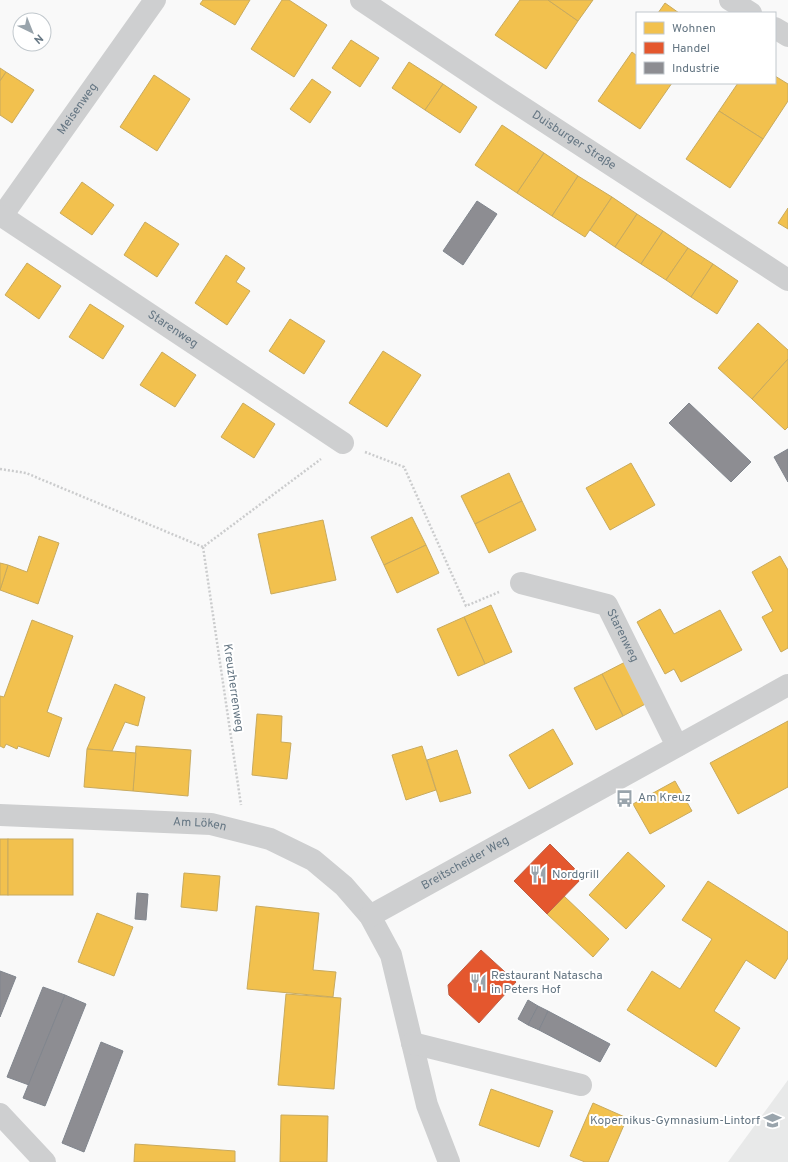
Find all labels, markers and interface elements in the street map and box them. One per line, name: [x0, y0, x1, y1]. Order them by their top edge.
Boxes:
north arrow: [12, 12, 52, 52]
legend: [636, 12, 776, 84]
text: Wohnen: [672, 21, 716, 37]
text: N: [30, 31, 46, 46]
text: Handel: [672, 41, 710, 57]
text: Industrie: [672, 61, 720, 77]
street label: Meisenweg: [54, 80, 102, 138]
street label: Duisburger Straße: [529, 107, 619, 174]
street label: Starenweg: [144, 307, 201, 352]
street label: Starenweg: [602, 606, 642, 665]
street label: Kreuzherrenweg: [219, 643, 247, 733]
bus stop icon: Am Kreuz: [615, 788, 635, 808]
place label: Am Kreuz: [638, 790, 691, 806]
street label: Am Löken: [173, 814, 228, 836]
street label: Breitscheider Weg: [419, 833, 512, 894]
restaurant icon: Nordgrill: [529, 865, 549, 885]
place label: Nordgrill: [552, 867, 599, 883]
place label: Restaurant Natascha in Peters Hof: [491, 968, 603, 998]
restaurant icon: Restaurant Natascha in Peters Hof: [468, 973, 488, 993]
school or university icon: Kopernikus-Gymnasium-Lintorf: [763, 1111, 783, 1131]
place label: Kopernikus-Gymnasium-Lintorf: [590, 1113, 760, 1129]

